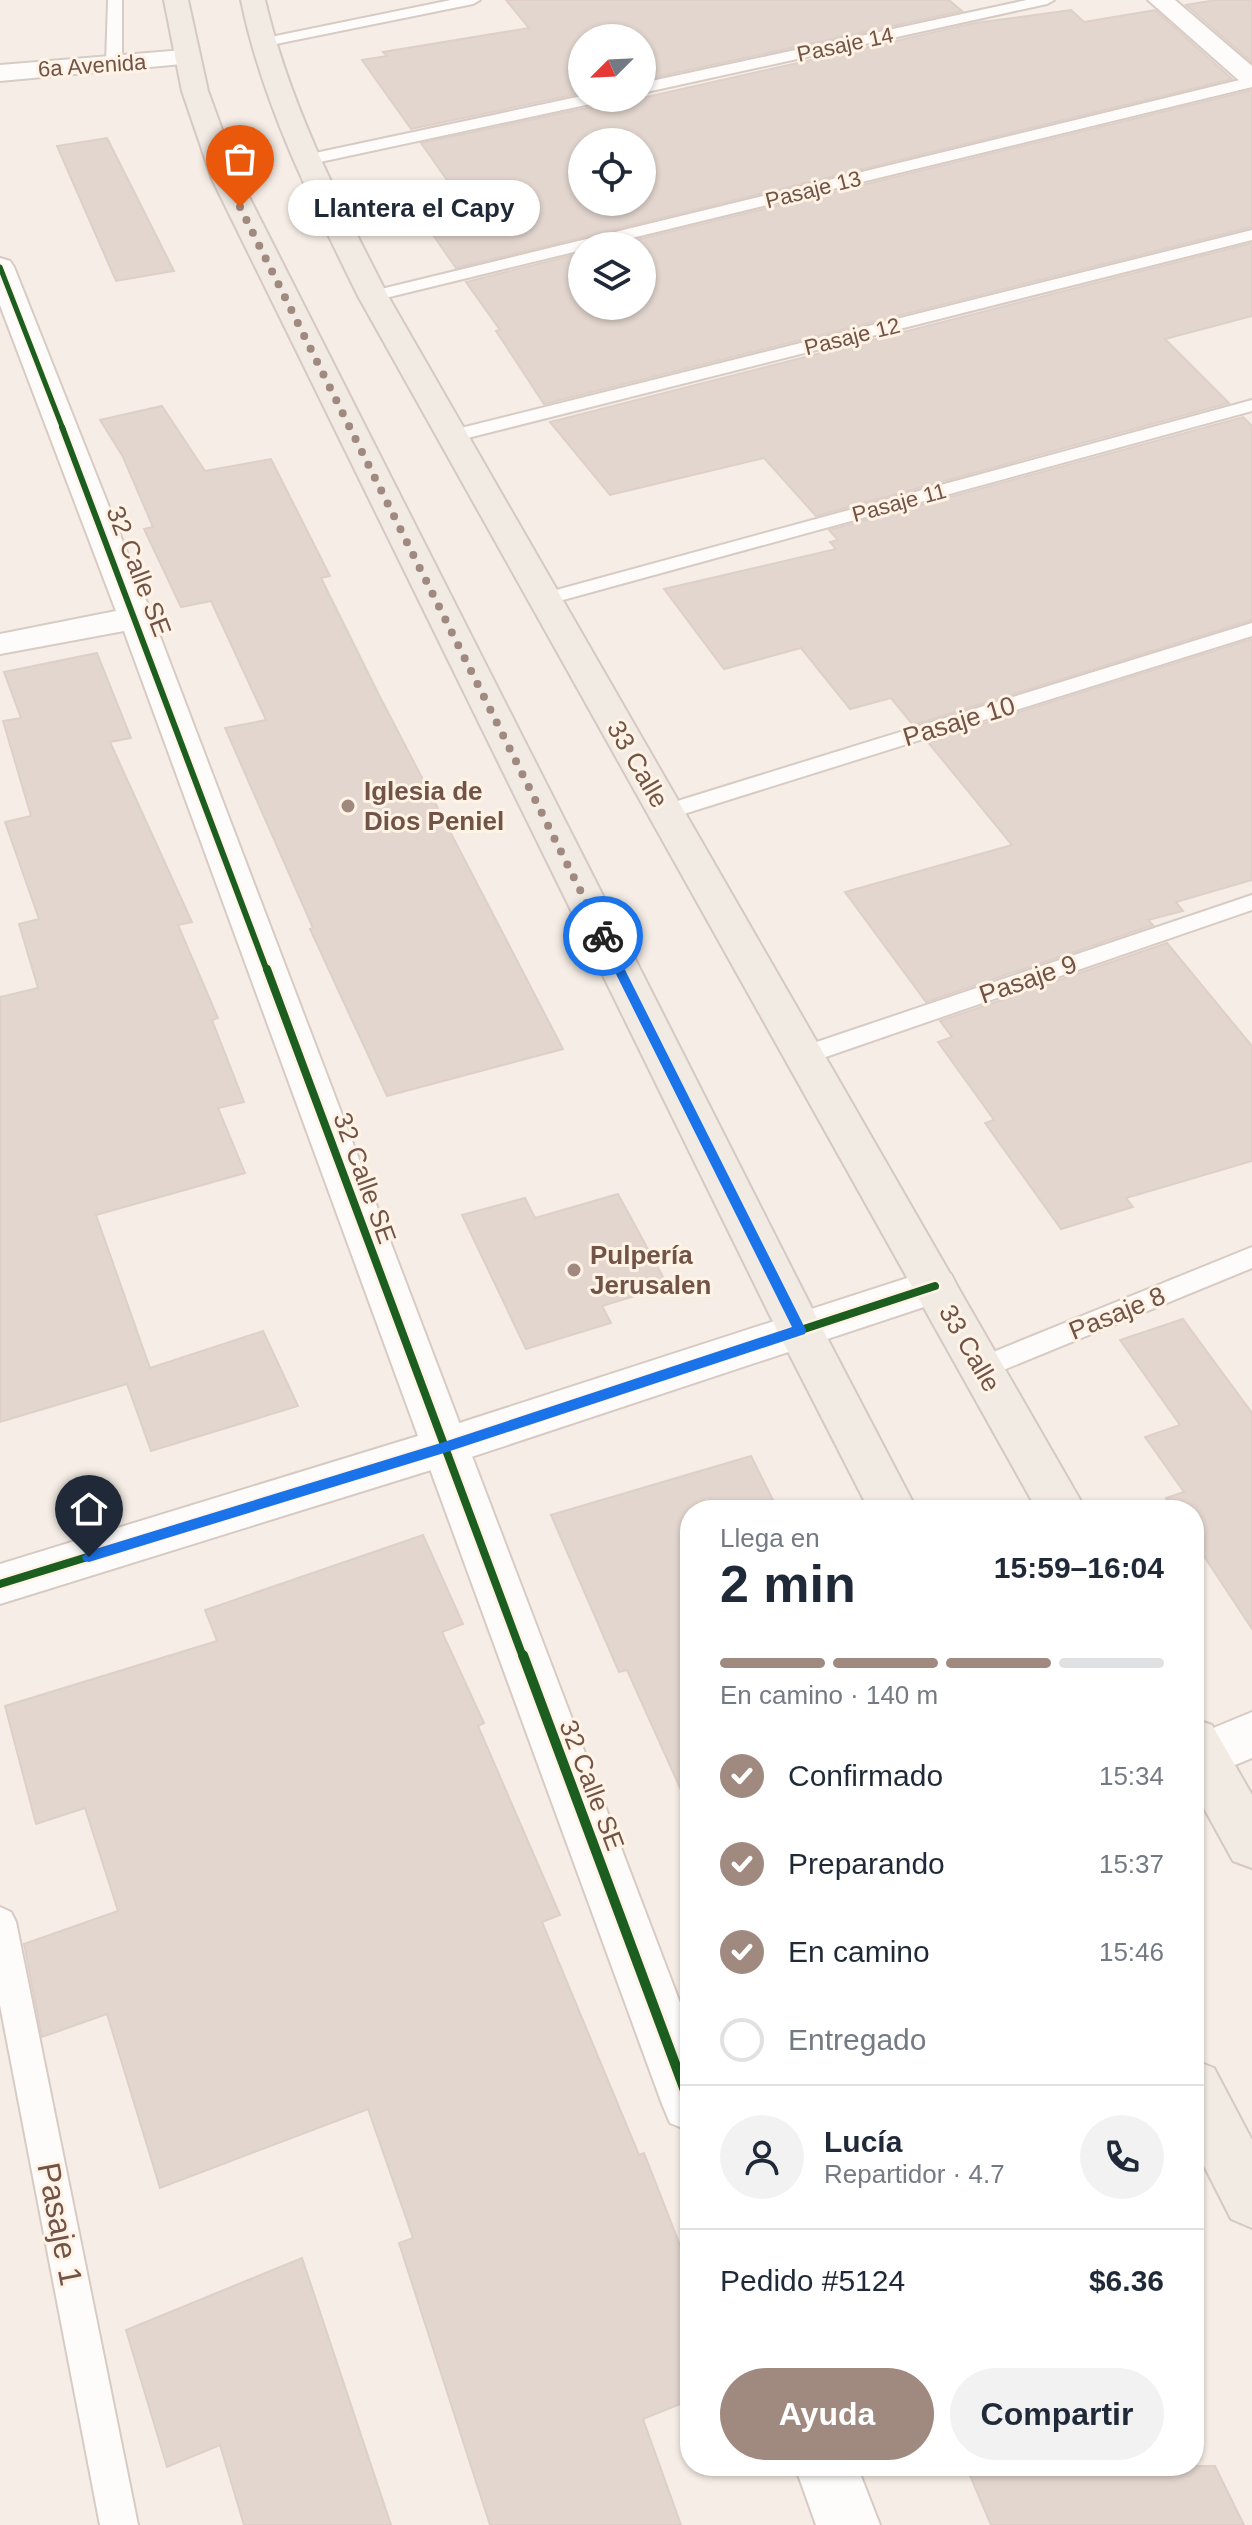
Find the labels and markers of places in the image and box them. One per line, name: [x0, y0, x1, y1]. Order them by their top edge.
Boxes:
pin: [206, 125, 274, 207]
callout: Llantera el Capy: [288, 179, 540, 235]
place label: Iglesia de Dios Peniel: [364, 776, 504, 836]
marker: Iglesia de Dios Peniel: [339, 797, 357, 815]
place label: Pulpería Jerusalen: [590, 1240, 711, 1300]
marker: Pulpería Jerusalen: [565, 1261, 583, 1279]
pin: [55, 1475, 123, 1557]

